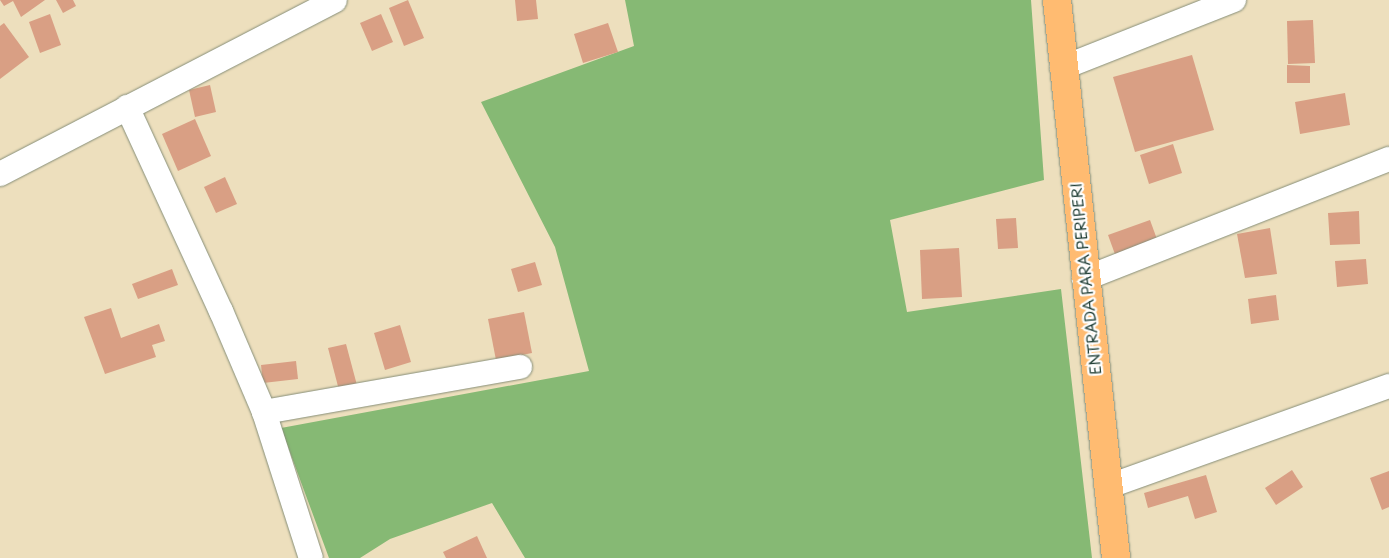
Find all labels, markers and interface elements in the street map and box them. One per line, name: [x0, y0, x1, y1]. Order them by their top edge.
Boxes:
street label: ENTRADA PARA PERIPERI: [1066, 180, 1104, 378]

